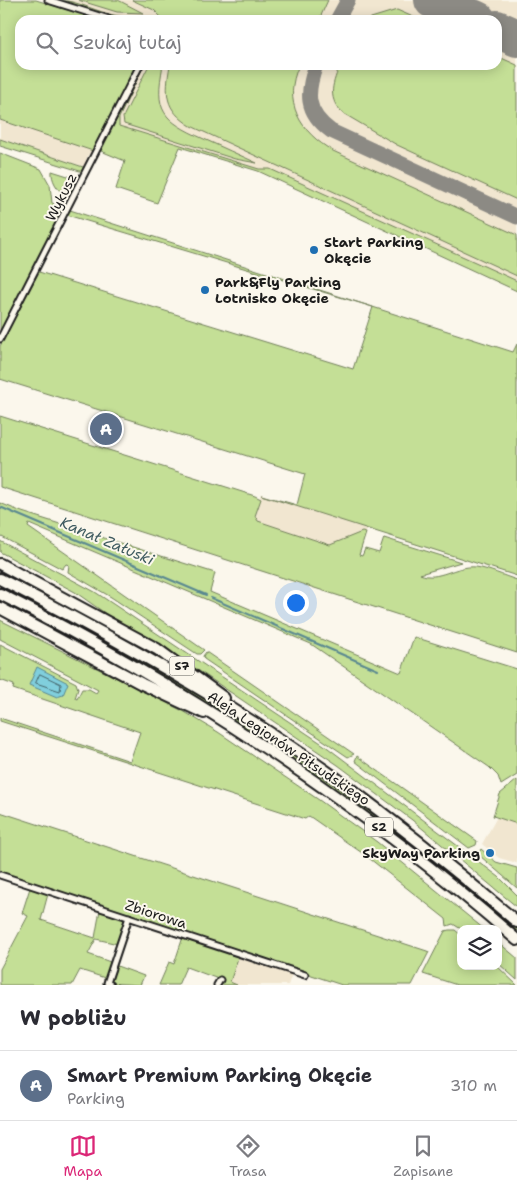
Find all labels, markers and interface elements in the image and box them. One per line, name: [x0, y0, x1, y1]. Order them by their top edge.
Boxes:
search box: [15, 15, 502, 70]
icon: search: [33, 29, 61, 57]
text: Szukaj tutaj: [73, 30, 182, 55]
street label: Wykusz: [41, 170, 81, 224]
place label: Start Parking Okęcie: [324, 233, 423, 267]
marker: Start Parking Okęcie: [308, 244, 320, 256]
place label: Park&Fly Parking Lotnisko Okęcie: [215, 273, 341, 307]
marker: Park&Fly Parking Lotnisko Okęcie: [199, 284, 211, 296]
pin: A: [90, 410, 122, 448]
water label: Kanał Załuski: [57, 512, 158, 570]
your location: [283, 590, 309, 616]
road number: S7: [170, 656, 194, 676]
street label: Aleja Legionów Piłsudskiego: [204, 687, 374, 809]
road number: S2: [365, 818, 393, 836]
place label: SkyWay Parking: [362, 844, 480, 862]
marker: SkyWay Parking: [484, 847, 496, 859]
street label: Zbiorowa: [123, 896, 189, 932]
map controls: [457, 925, 502, 970]
button: layers: [457, 925, 502, 970]
text: W pobliżu: [20, 1004, 127, 1032]
text: Smart Premium Parking Okęcie: [67, 1063, 372, 1088]
text: A: [30, 1075, 42, 1096]
text: 310 m: [450, 1075, 497, 1096]
text: Parking: [67, 1088, 125, 1109]
tab: Mapa: [63, 1132, 102, 1180]
tab: Trasa: [229, 1132, 266, 1180]
tab: Zapisane: [393, 1132, 454, 1180]

